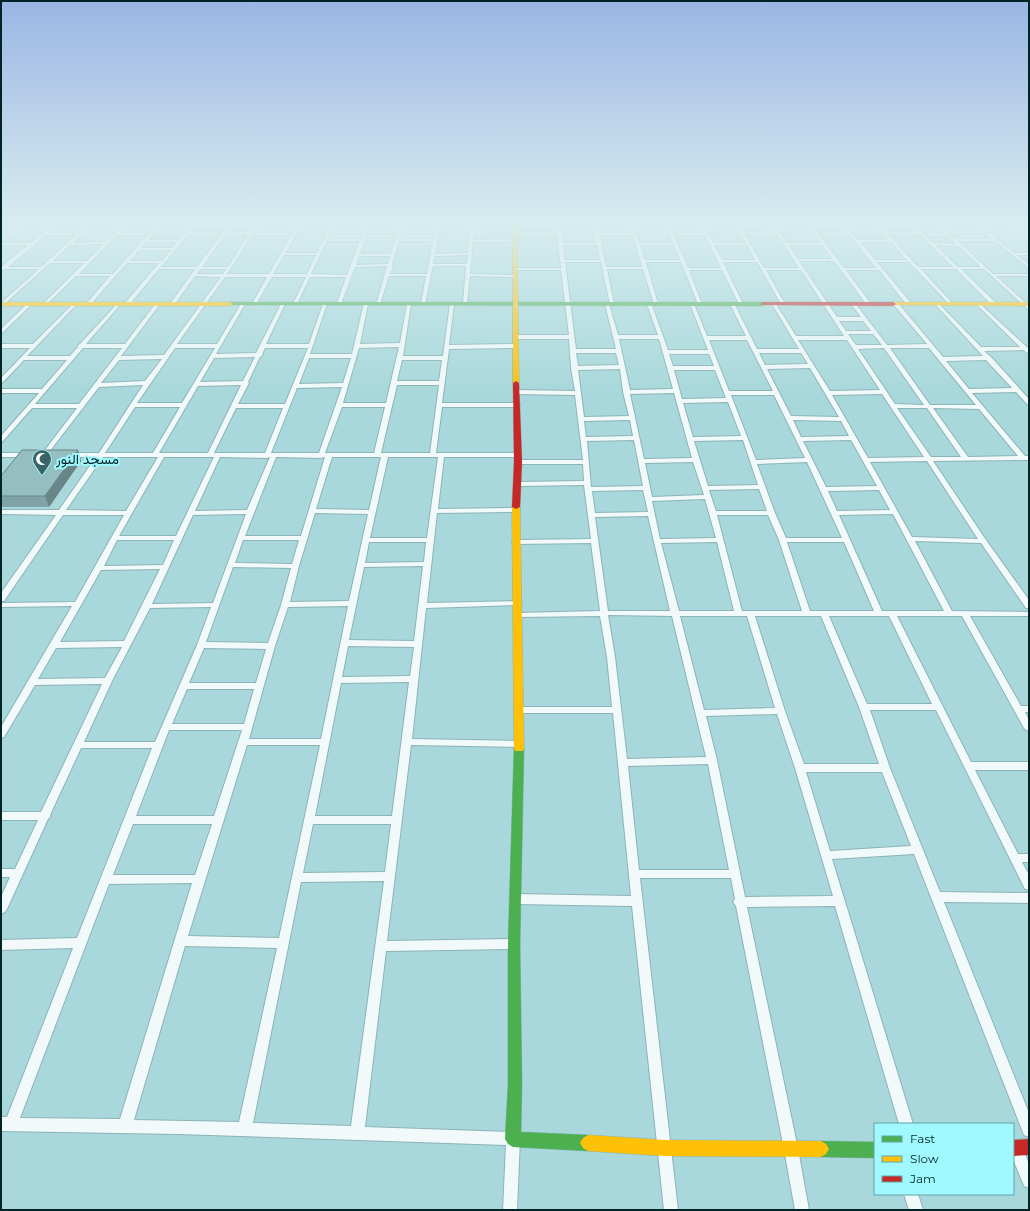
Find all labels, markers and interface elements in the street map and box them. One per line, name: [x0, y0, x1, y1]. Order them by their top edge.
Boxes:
mosque icon: مسجد النور: [31, 448, 53, 476]
place label: مسجد النور: [55, 450, 119, 468]
legend: [874, 1123, 1014, 1195]
text: Fast: [910, 1131, 935, 1146]
text: Slow: [910, 1151, 939, 1166]
text: Jam: [909, 1171, 936, 1186]

